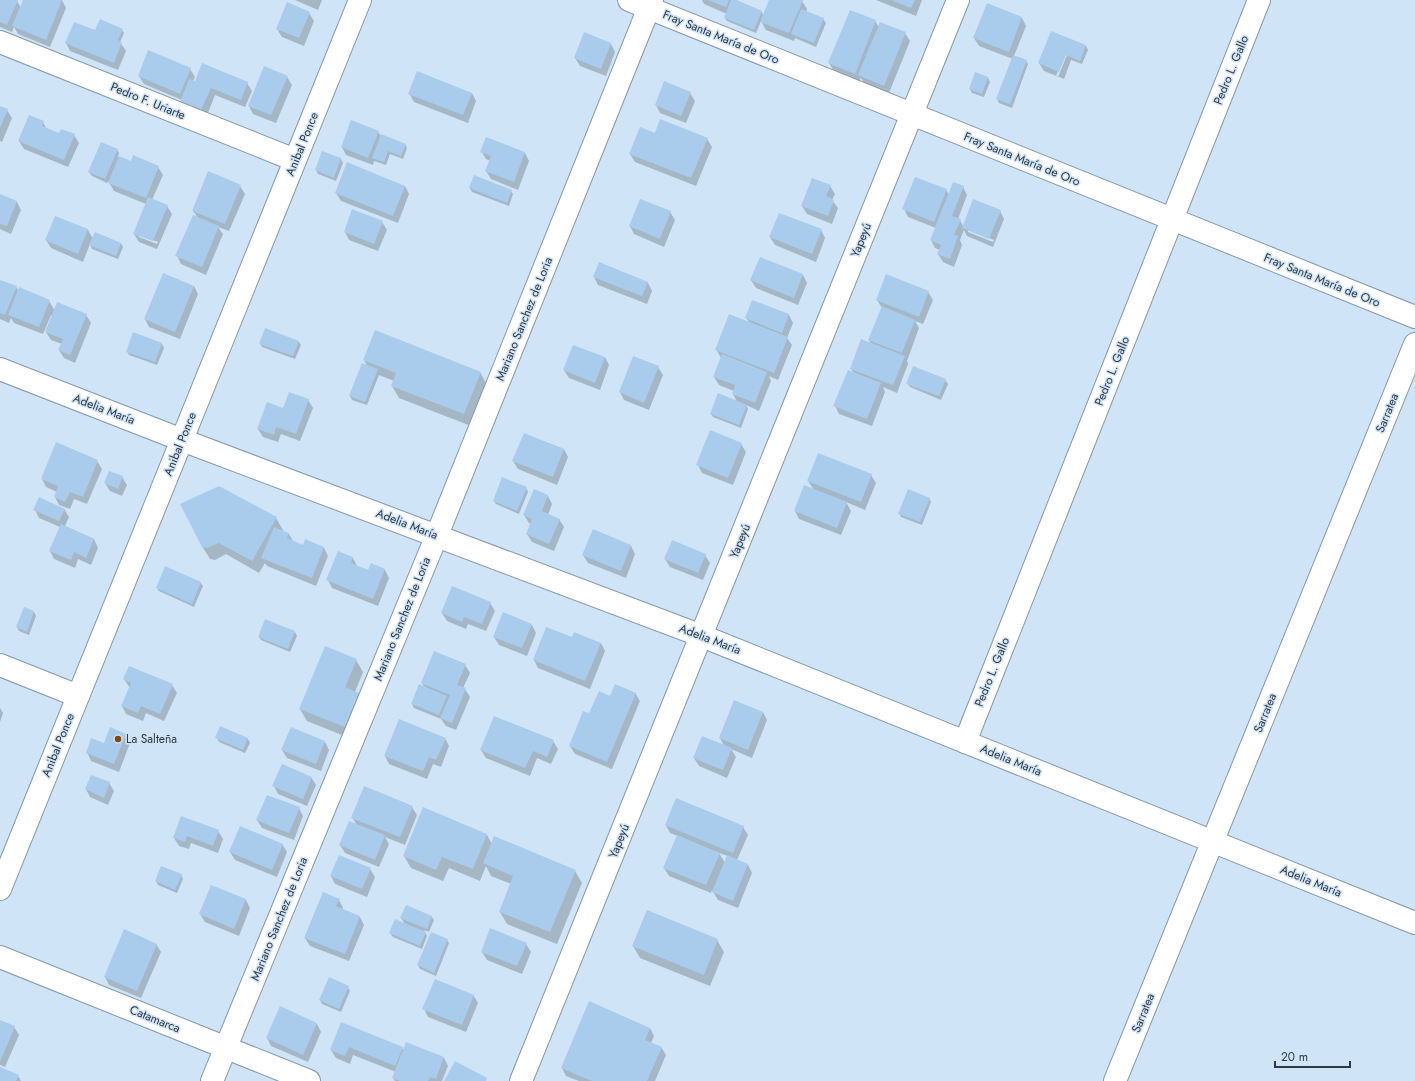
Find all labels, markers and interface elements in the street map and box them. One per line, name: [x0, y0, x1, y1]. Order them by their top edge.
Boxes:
street label: Fray Santa María de Oro: [660, 5, 782, 69]
street label: Pedro L. Gallo: [1209, 32, 1253, 107]
street label: Pedro F. Uriarte: [108, 78, 188, 124]
street label: Anibal Ponce: [281, 109, 323, 179]
street label: Fray Santa María de Oro: [961, 127, 1083, 191]
street label: Yapeyú: [846, 220, 876, 260]
street label: Fray Santa María de Oro: [1261, 248, 1383, 312]
street label: Mariano Sanchez de Loria: [491, 254, 557, 384]
street label: Pedro L. Gallo: [1090, 333, 1134, 408]
street label: Adelia María: [71, 389, 138, 429]
street label: Sarratea: [1371, 390, 1403, 435]
street label: Anibal Ponce: [159, 409, 201, 479]
street label: Adelia María: [374, 504, 441, 544]
street label: Yapeyú: [725, 521, 755, 561]
street label: Mariano Sanchez de Loria: [369, 554, 435, 684]
street label: Adelia María: [677, 619, 744, 659]
street label: Pedro L. Gallo: [970, 634, 1014, 709]
street label: Sarratea: [1249, 690, 1281, 735]
street label: Anibal Ponce: [37, 710, 79, 780]
place label: La Salteña: [126, 730, 177, 748]
marker: La Salteña: [113, 734, 123, 744]
street label: Adelia María: [978, 740, 1045, 781]
street label: Yapeyú: [604, 821, 634, 861]
street label: Mariano Sanchez de Loria: [246, 854, 312, 984]
street label: Adelia María: [1278, 861, 1345, 902]
street label: Sarratea: [1127, 990, 1159, 1035]
street label: Catamarca: [127, 1001, 183, 1037]
scale bar: [1275, 1043, 1350, 1069]
text: 20 m: [1281, 1048, 1308, 1066]

